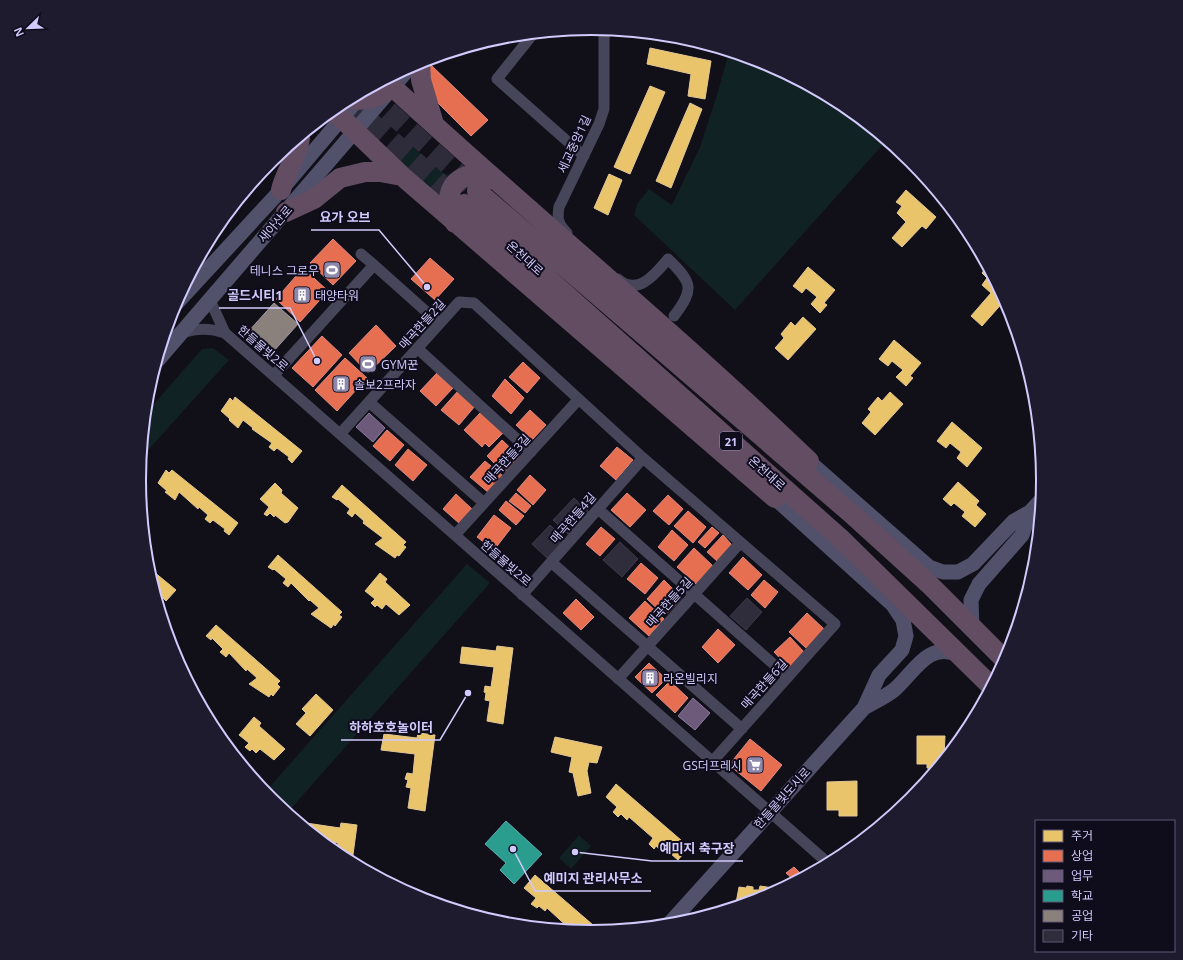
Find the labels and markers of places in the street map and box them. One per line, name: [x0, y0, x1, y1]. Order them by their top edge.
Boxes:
callout: 요가 오브: [311, 205, 379, 230]
sports icon: 테니스 그로우: [322, 260, 342, 280]
place label: 테니스 그로우: [250, 262, 319, 279]
callout: 골드시티1: [219, 283, 290, 308]
building icon: 태양타워: [292, 285, 312, 305]
place label: 태양타워: [315, 287, 359, 304]
sports icon: GYM꾼: [358, 354, 378, 374]
place label: GYM꾼: [381, 356, 418, 373]
building icon: 솔보2프라자: [331, 374, 351, 394]
place label: 솔보2프라자: [354, 376, 416, 393]
building icon: 라온빌리지: [640, 668, 660, 688]
place label: 라온빌리지: [663, 670, 718, 687]
callout: 하하호호놀이터: [341, 715, 440, 740]
supermarket icon: GS더프레시: [745, 755, 765, 775]
place label: GS더프레시: [683, 757, 742, 774]
callout: 예미지 축구장: [652, 836, 743, 861]
callout: 예미지 관리사무소: [535, 866, 651, 891]

